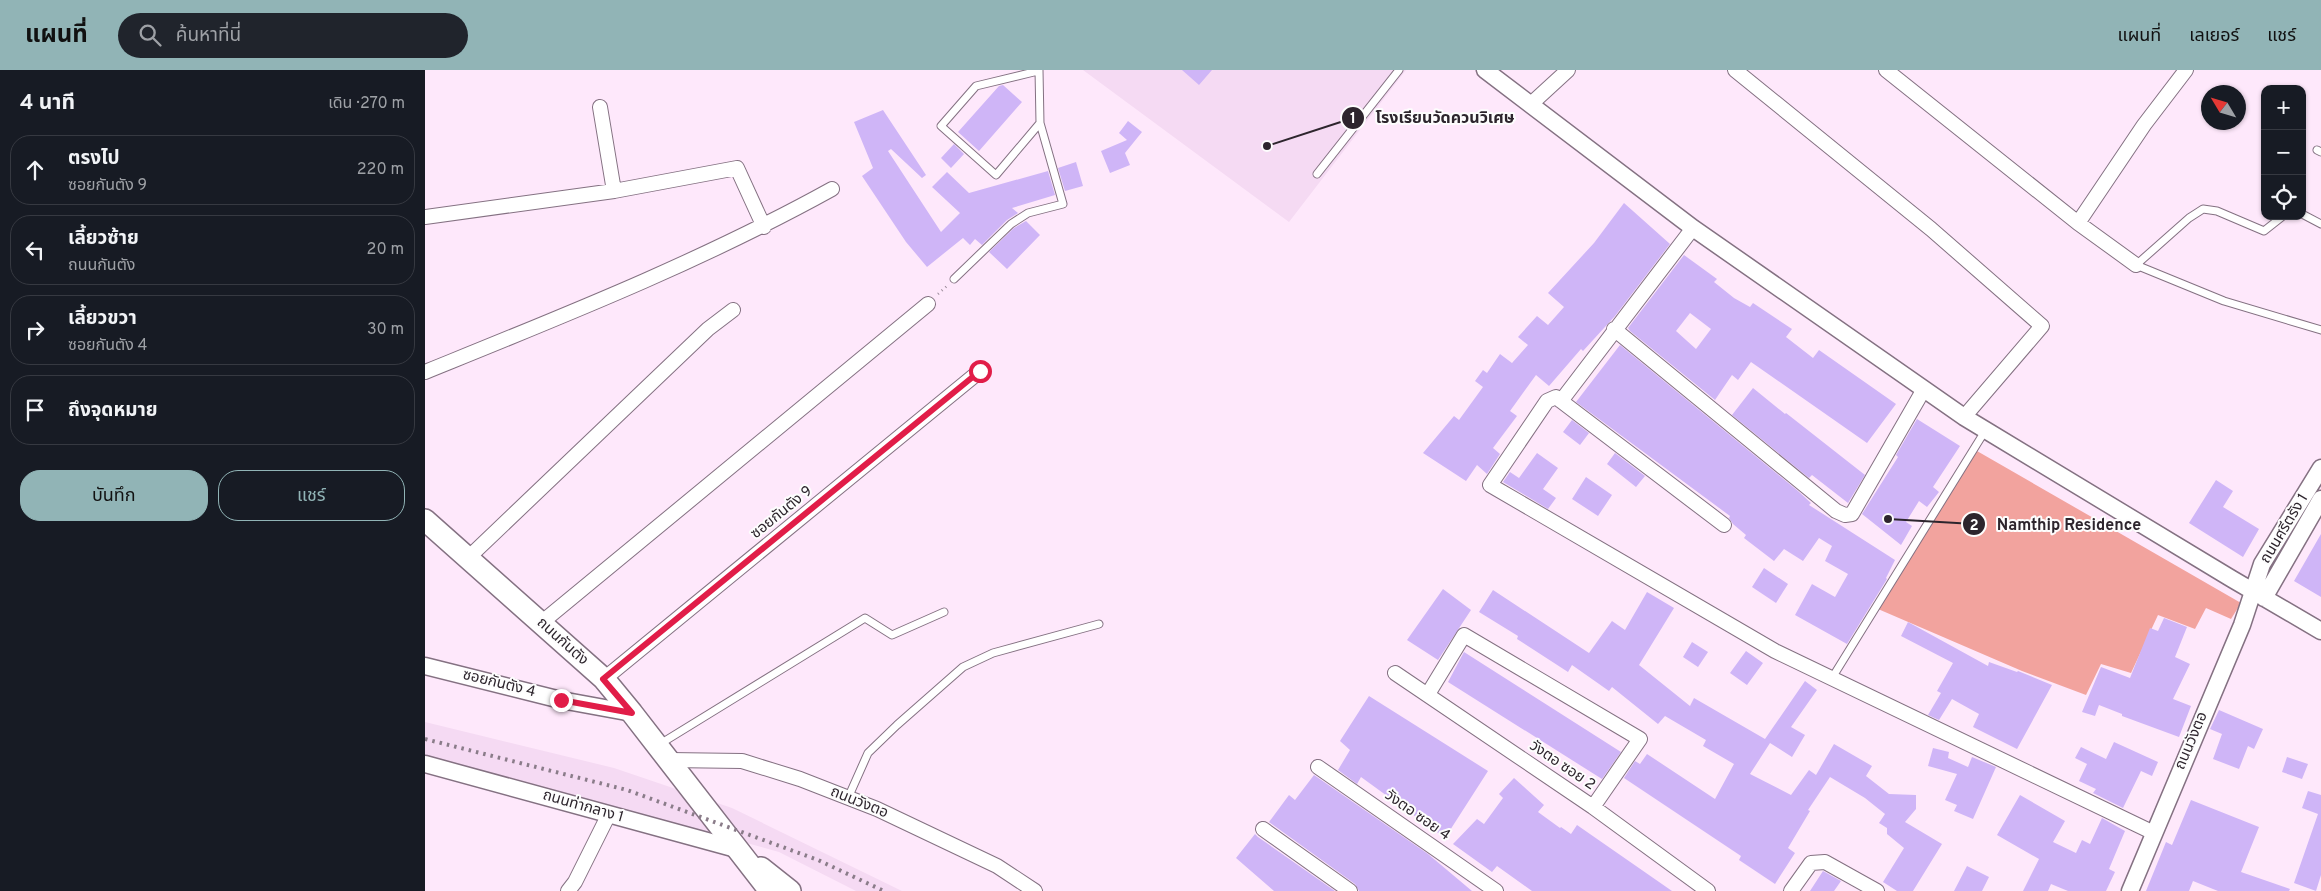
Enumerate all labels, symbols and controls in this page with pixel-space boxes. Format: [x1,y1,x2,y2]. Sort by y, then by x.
search box [118,13,468,58]
text: แผนที่ [25,21,88,51]
icon: search [136,21,164,49]
text: ค้นหาที่นี่ [176,24,241,48]
text: แผนที่ [2117,25,2161,48]
text: เลเยอร์ [2189,25,2239,48]
text: แชร์ [2267,25,2296,48]
north arrow [2201,85,2246,130]
map controls [2261,85,2306,220]
button: + [2261,85,2306,130]
text: 4 นาที [20,90,75,117]
text: เดิน · 270 m [328,94,405,114]
callout: โรงเรียนวัดควนวิเศษ [1340,102,1524,133]
text: โรงเรียนวัดควนวิเศษ [1375,109,1515,129]
text: 1 [1350,110,1356,129]
button: − [2261,130,2306,175]
text: ตรงไป [68,147,120,171]
icon: ahead [21,156,49,184]
text: 220 m [357,160,404,180]
button: locate [2261,175,2306,220]
text: ซอยกันตัง 9 [68,176,147,196]
text: เลี้ยวซ้าย [68,227,139,251]
icon: left [21,236,49,264]
text: 20 m [367,240,404,260]
text: ถนนกันตัง [68,256,135,276]
text: เลี้ยวขวา [68,307,137,331]
icon: right [21,316,49,344]
text: 30 m [367,320,404,340]
text: ซอยกันตัง 4 [68,336,147,356]
route start [969,360,992,383]
icon: arrive [21,396,49,424]
text: ถึงจุดหมาย [68,399,158,423]
button: บันทึก [20,470,208,521]
button: แชร์ [218,470,405,521]
street label: ซอยกันตัง 9 [747,482,817,544]
street label: ถนนศรีตรัง 1 [2257,491,2313,567]
callout: Namthip Residence [1962,509,2151,540]
text: Namthip Residence [1997,516,2141,536]
text: 2 [1969,517,1979,536]
street label: ถนนกันตัง [532,614,592,670]
street label: ซอยกันตัง 4 [461,666,537,702]
route end [550,689,573,712]
street label: ถนนวังตอ [2171,709,2213,773]
street label: วังตอ ซอย 2 [1525,737,1599,795]
street label: ถนนวังตอ [827,783,891,823]
street label: ถนนท่ากลาง 1 [540,785,626,828]
street label: วังตอ ซอย 4 [1381,786,1453,846]

